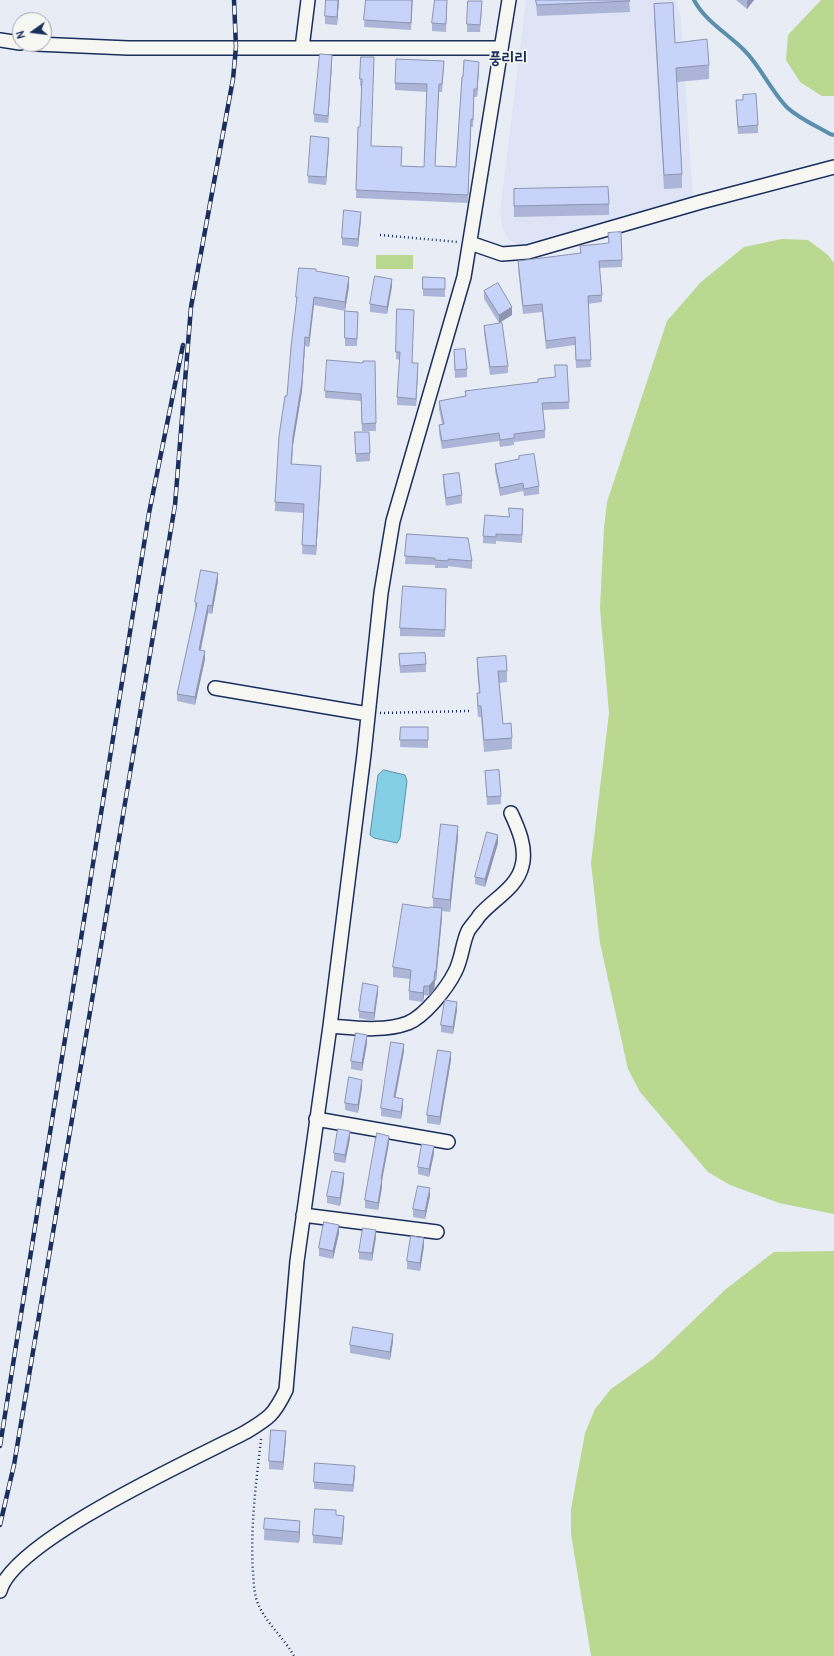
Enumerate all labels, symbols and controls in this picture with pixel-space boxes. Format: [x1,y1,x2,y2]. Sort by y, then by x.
north arrow [12,12,52,52]
text: N [14,30,28,40]
district label: 풍리리 [489,49,527,69]

